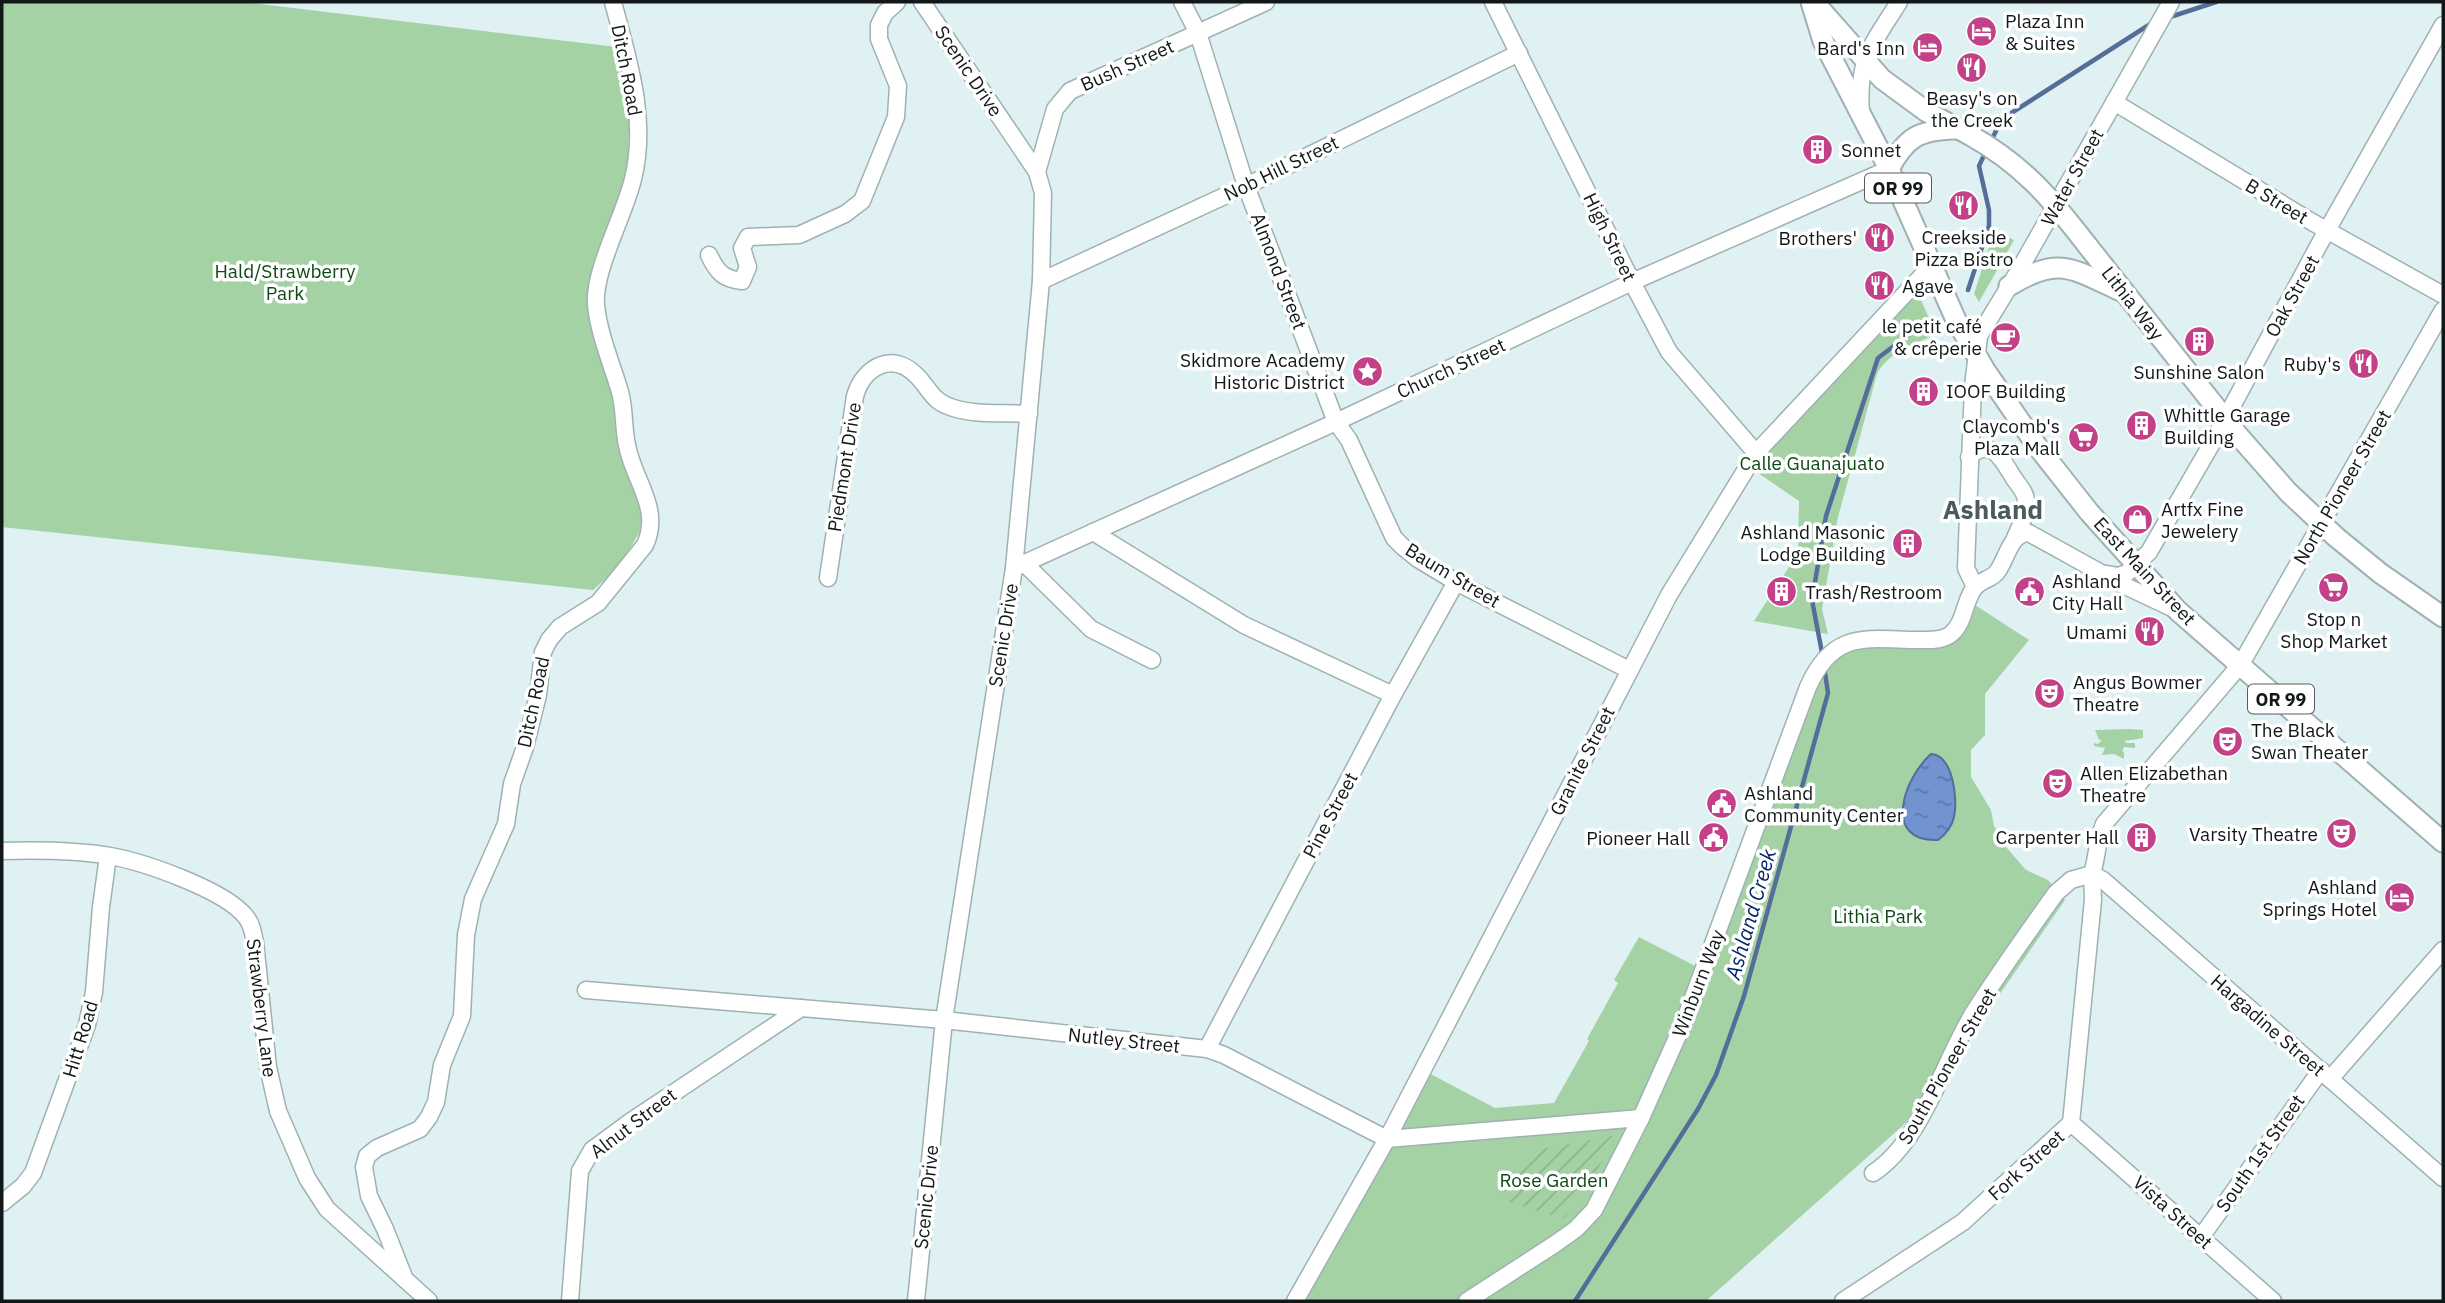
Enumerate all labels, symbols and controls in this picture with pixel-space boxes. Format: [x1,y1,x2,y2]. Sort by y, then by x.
place label: Plaza Inn & Suites [2005,9,2084,55]
hotel icon: Plaza Inn & Suites [1965,15,1999,49]
street label: Scenic Drive [930,21,1008,121]
street label: Ditch Road [606,22,648,118]
hotel icon: Bard's Inn [1911,31,1945,65]
street label: Bush Street [1077,34,1177,96]
place label: Bard's Inn [1817,36,1905,60]
restaurant icon: Beasy's on the Creek [1955,50,1989,84]
place label: Beasy's on the Creek [1926,86,2018,132]
street label: Water Street [2035,124,2109,230]
street label: Nob Hill Street [1220,130,1342,206]
building icon: Sonnet [1801,133,1835,167]
place label: Sonnet [1841,138,1901,162]
street label: B Street [2241,173,2313,229]
road number: OR 99 [1865,174,1931,202]
street label: High Street [1578,189,1642,285]
restaurant icon: Creekside Pizza Bistro [1947,189,1981,223]
street label: Almond Street [1246,209,1312,333]
restaurant icon: Brothers' [1863,221,1897,255]
place label: Creekside Pizza Bistro [1915,225,2014,271]
place label: Brothers' [1779,226,1857,250]
street label: Oak Street [2260,251,2324,341]
park label: Hald/Strawberry Park [214,259,356,305]
street label: Lithia Way [2097,261,2170,345]
restaurant icon: Agave [1862,269,1896,303]
place label: Agave [1902,274,1954,298]
place label: le petit café & crêperie [1882,314,1982,360]
cafe icon: le petit café & crêperie [1988,320,2022,354]
building icon: Sunshine Salon [2182,324,2216,358]
street label: Church Street [1393,332,1509,404]
restaurant icon: Ruby's [2347,347,2381,381]
place label: Skidmore Academy Historic District [1180,348,1346,394]
place label: Ruby's [2283,352,2341,376]
place icon: Skidmore Academy Historic District [1351,354,1385,388]
place label: Sunshine Salon [2134,360,2264,384]
building icon: IOOF Building [1906,374,1940,408]
place label: IOOF Building [1946,379,2065,403]
street label: Piedmont Drive [822,400,866,534]
place label: Whittle Garage Building [2164,403,2290,449]
street label: North Pioneer Street [2288,405,2396,569]
building icon: Whittle Garage Building [2124,409,2158,443]
place label: Claycomb's Plaza Mall [1962,414,2060,460]
supermarket icon: Claycomb's Plaza Mall [2066,420,2100,454]
park label: Calle Guanajuato [1739,451,1885,475]
district label: Ashland [1943,492,2043,526]
place label: Artfx Fine Jewelery [2161,497,2244,543]
shop icon: Artfx Fine Jewelery [2121,503,2155,537]
street label: East Main Street [2089,512,2201,630]
place label: Ashland Masonic Lodge Building [1741,520,1885,566]
building icon: Ashland Masonic Lodge Building [1891,526,1925,560]
street label: Baum Street [1401,537,1505,613]
place label: Ashland City Hall [2052,569,2123,615]
supermarket icon: Stop n Shop Market [2317,571,2351,605]
building icon: Trash/Restroom [1765,575,1799,609]
public building icon: Ashland City Hall [2012,575,2046,609]
place label: Trash/Restroom [1805,580,1942,604]
street label: Scenic Drive [983,581,1023,689]
place label: Stop n Shop Market [2280,607,2388,653]
restaurant icon: Umami [2133,615,2167,649]
place label: Umami [2066,620,2127,644]
street label: Ditch Road [512,654,554,750]
place label: Angus Bowmer Theatre [2073,670,2202,716]
theatre icon: Angus Bowmer Theatre [2033,676,2067,710]
road number: OR 99 [2248,684,2314,714]
street label: Granite Street [1544,702,1620,820]
place label: The Black Swan Theater [2251,718,2368,764]
theatre icon: The Black Swan Theater [2211,724,2245,758]
place label: Allen Elizabethan Theatre [2080,761,2228,807]
theatre icon: Allen Elizabethan Theatre [2040,767,2074,801]
street label: Pine Street [1297,768,1363,862]
place label: Ashland Community Center [1744,781,1904,827]
public building icon: Ashland Community Center [1704,787,1738,821]
theatre icon: Varsity Theatre [2324,817,2358,851]
building icon: Carpenter Hall [2125,820,2159,854]
public building icon: Pioneer Hall [1696,821,1730,855]
place label: Varsity Theatre [2189,822,2318,846]
place label: Carpenter Hall [1996,825,2119,849]
place label: Pioneer Hall [1586,826,1690,850]
water label: Ashland Creek [1718,845,1782,983]
place label: Ashland Springs Hotel [2262,875,2377,921]
hotel icon: Ashland Springs Hotel [2383,881,2417,915]
park label: Lithia Park [1833,904,1923,928]
street label: Winburn Way [1667,926,1730,1040]
street label: Strawberry Lane [242,937,282,1079]
street label: Hargadine Street [2206,969,2330,1081]
street label: South Pioneer Street [1892,984,2002,1148]
street label: Hitt Road [57,997,103,1081]
street label: Nutley Street [1067,1022,1181,1058]
street label: Alnut Street [585,1083,681,1163]
street label: South 1st Street [2211,1090,2309,1216]
street label: Fork Street [1983,1125,2069,1205]
street label: Scenic Drive [909,1144,943,1250]
park label: Rose Garden [1499,1168,1609,1192]
street label: Vista Street [2128,1170,2218,1254]

